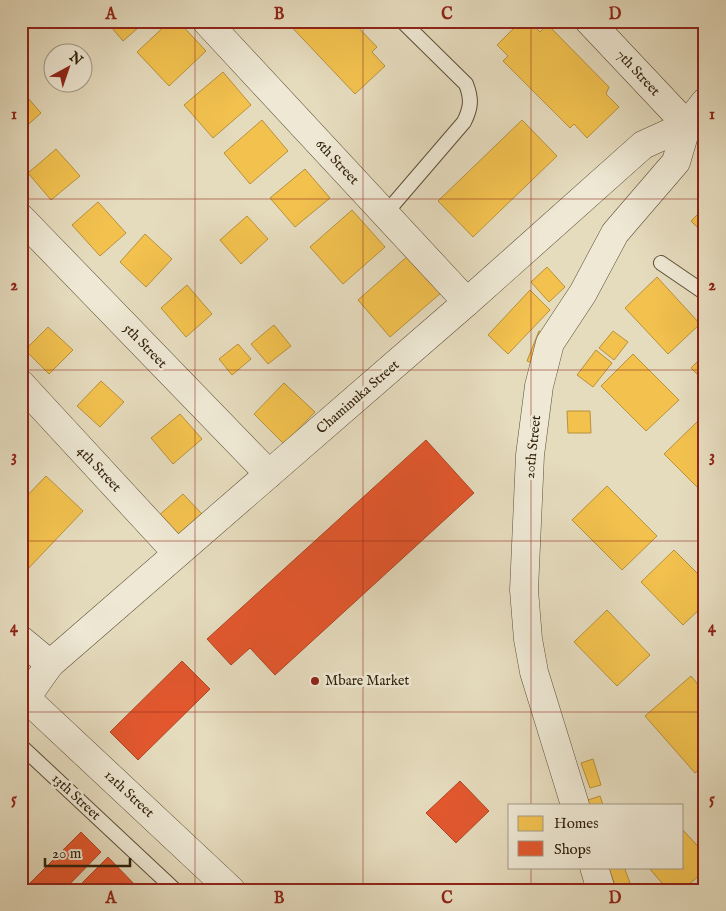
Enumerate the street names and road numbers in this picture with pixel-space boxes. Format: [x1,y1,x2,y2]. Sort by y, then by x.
street label: 7th Street [612,46,664,100]
street label: 6th Street [311,135,363,189]
street label: 5th Street [119,320,171,372]
street label: Chaminuka Street [313,356,403,438]
street label: 20th Street [521,414,545,480]
street label: 4th Street [73,442,125,496]
street label: 12th Street [100,766,158,822]
street label: 13th Street [48,770,104,824]

